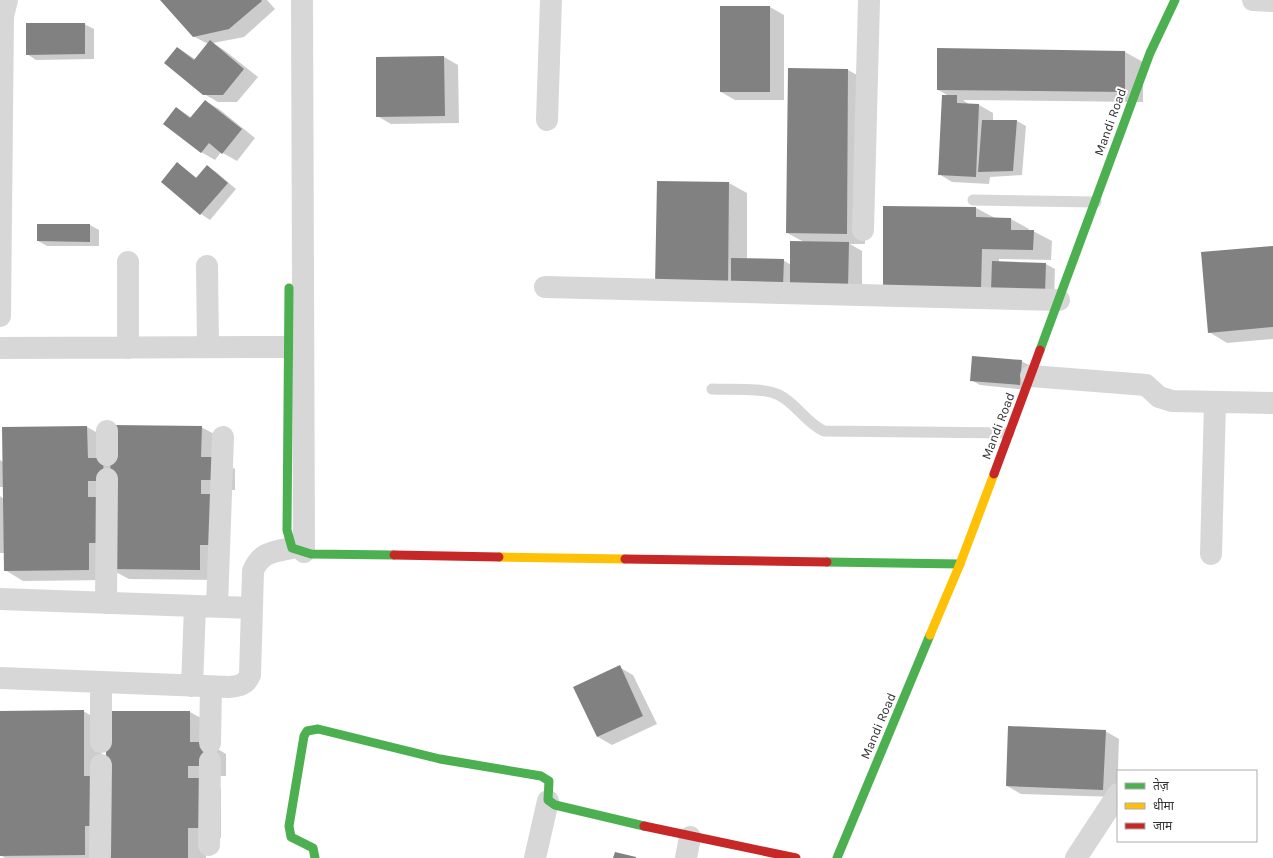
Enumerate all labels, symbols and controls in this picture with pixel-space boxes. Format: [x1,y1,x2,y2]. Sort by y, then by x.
street label: Mandi Road [1091,86,1129,158]
street label: Mandi Road [978,390,1018,462]
street label: Mandi Road [857,691,899,761]
legend [1117,770,1257,842]
text: तेज़ [1153,778,1170,793]
text: धीमा [1153,798,1175,813]
text: जाम [1153,819,1173,833]

